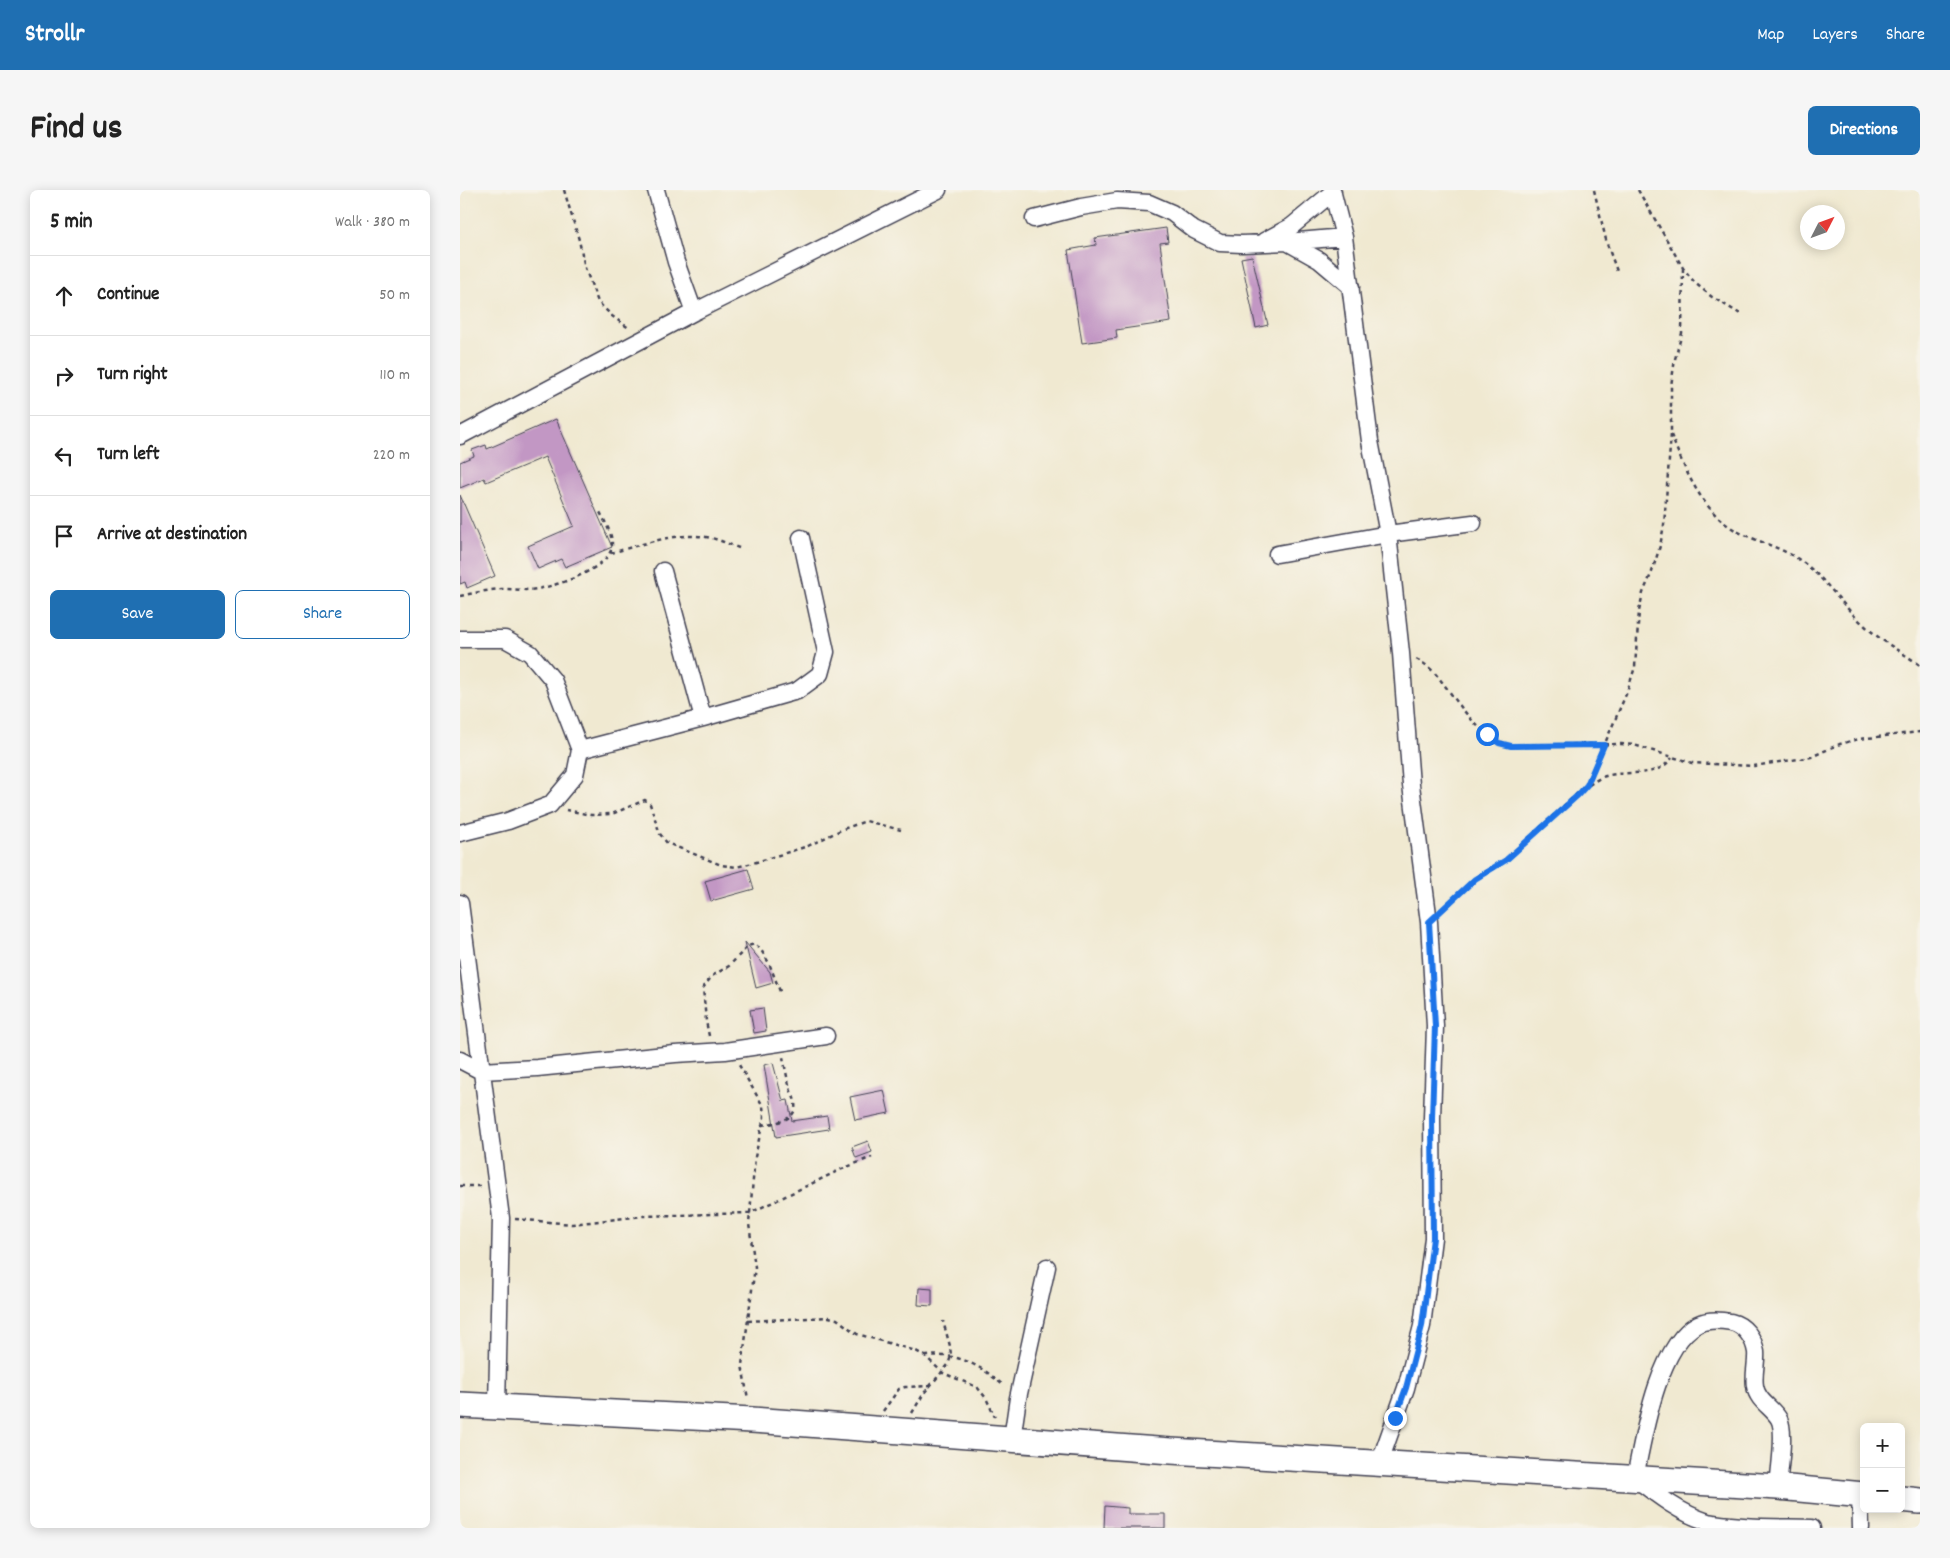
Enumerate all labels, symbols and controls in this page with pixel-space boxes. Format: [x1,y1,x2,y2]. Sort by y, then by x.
text: Strollr [25,18,84,52]
text: Map [1757,23,1784,48]
text: Layers [1812,23,1858,48]
text: Share [1886,23,1925,48]
text: Find us [30,105,122,155]
button: Directions [1808,106,1920,155]
north arrow [1800,205,1845,250]
text: 5 min [50,208,93,238]
text: Walk · 380 m [335,211,410,234]
icon: ahead [50,282,78,310]
text: Continue [97,282,159,309]
text: 50 m [379,284,410,307]
icon: right [50,362,78,390]
text: Turn right [97,362,168,389]
text: 110 m [380,364,410,387]
icon: left [50,442,78,470]
text: Turn left [97,442,160,469]
text: 220 m [373,444,410,467]
icon: arrive [50,522,78,550]
text: Arrive at destination [97,522,247,549]
button: Save [50,590,225,639]
button: Share [235,590,410,639]
route start [1476,723,1499,746]
route end [1384,1407,1407,1430]
map controls [1860,1423,1905,1513]
button: + [1860,1423,1905,1468]
button: − [1860,1468,1905,1513]

